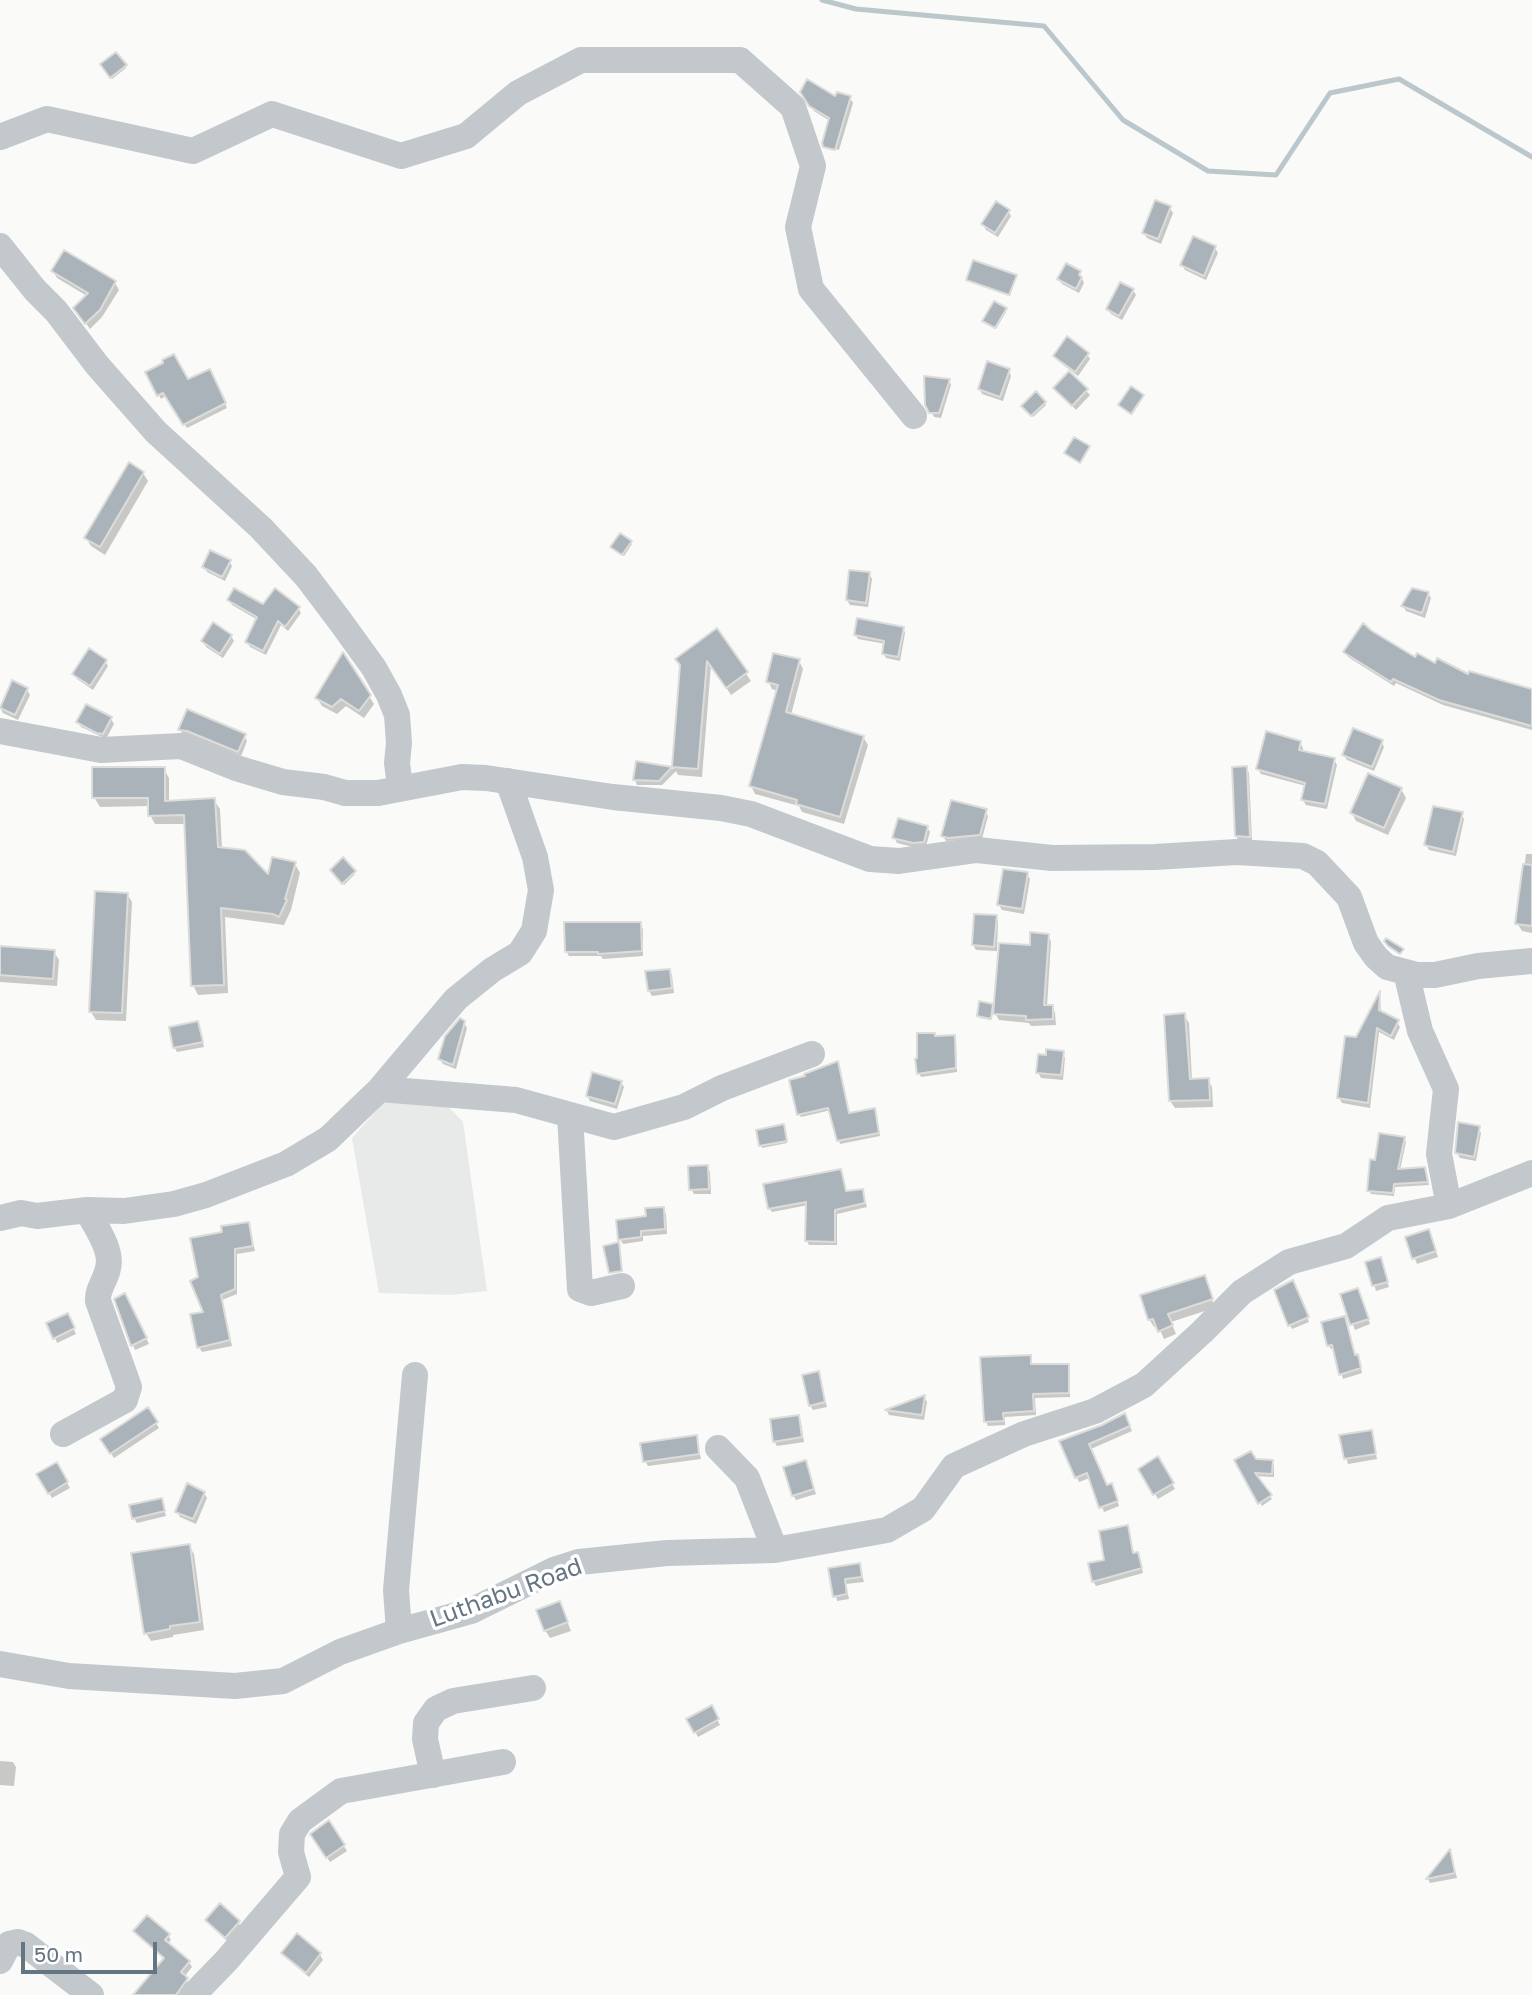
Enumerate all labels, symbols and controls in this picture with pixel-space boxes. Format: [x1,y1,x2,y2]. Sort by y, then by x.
street label: Luthabu Road [426,1552,586,1634]
scale bar [24,1928,161,1972]
text: 50 m [34,1941,83,1967]

